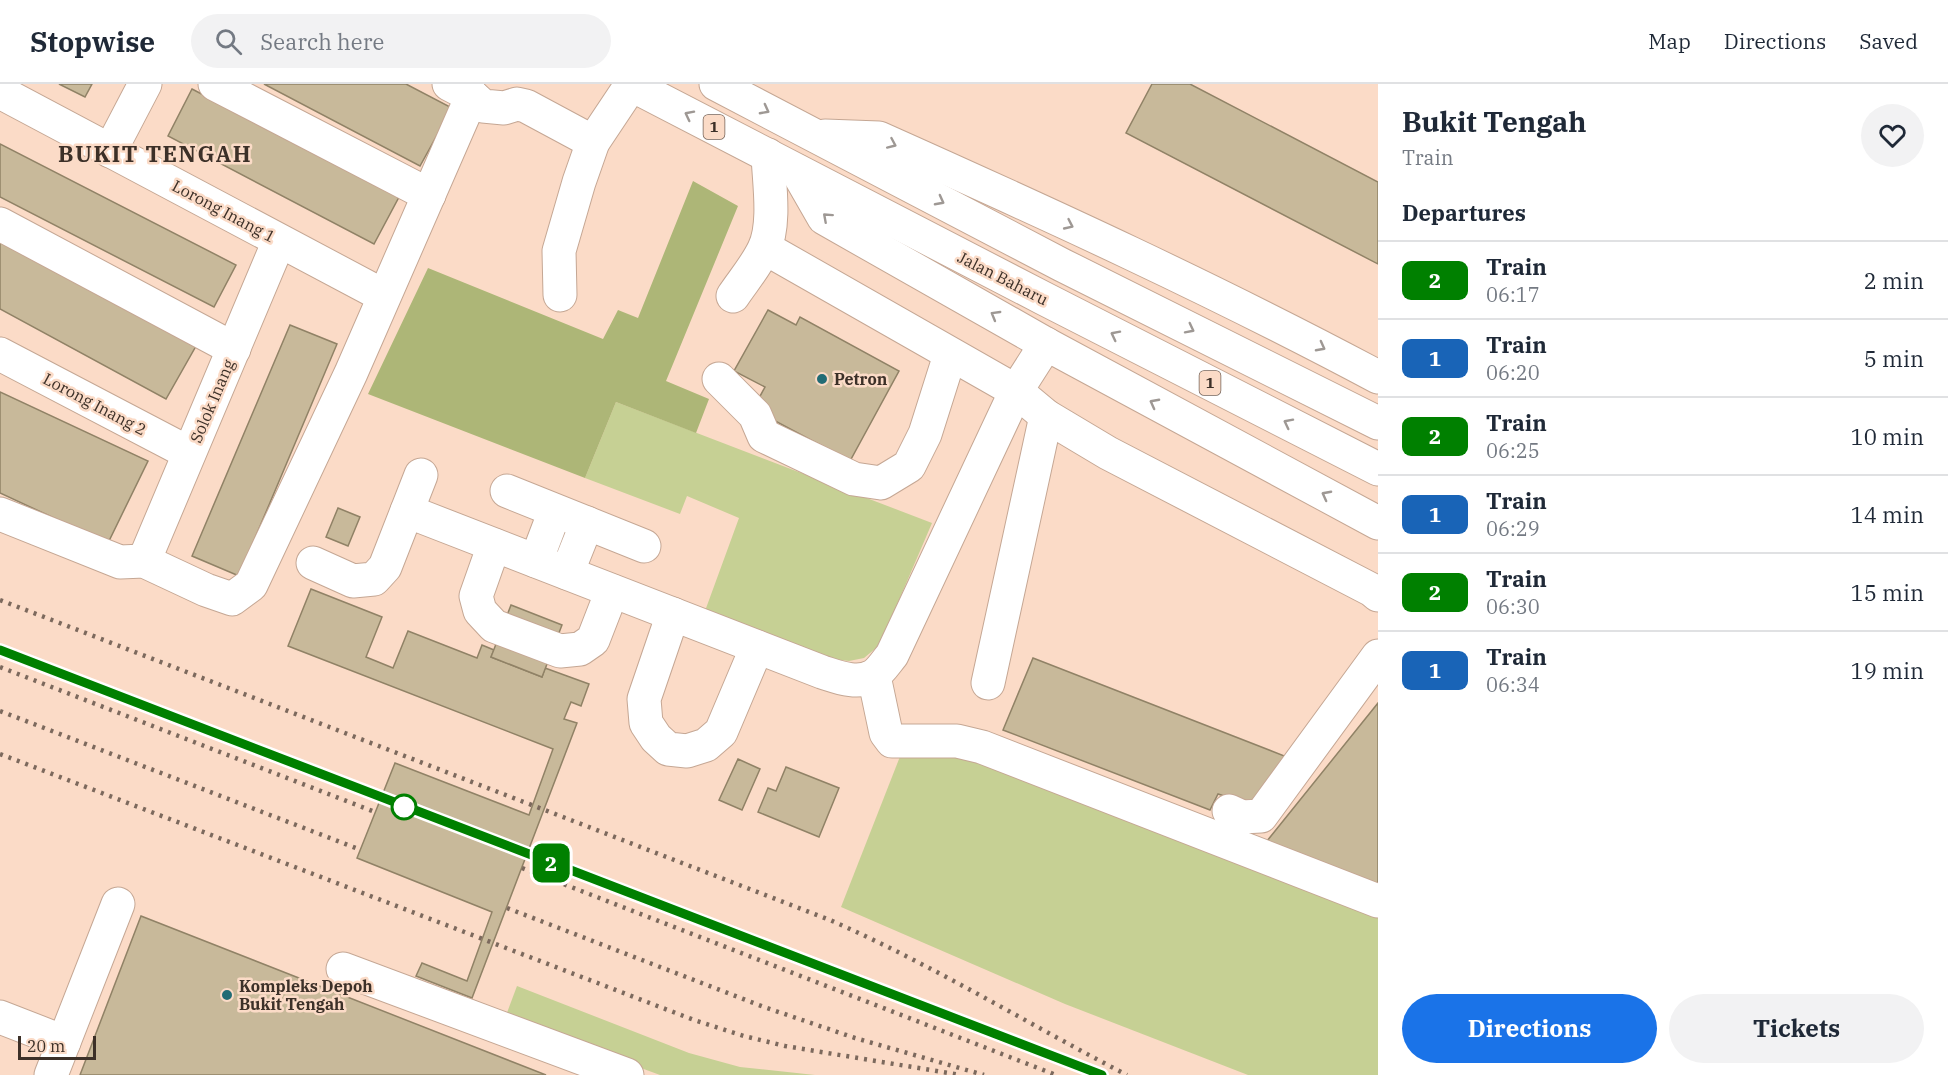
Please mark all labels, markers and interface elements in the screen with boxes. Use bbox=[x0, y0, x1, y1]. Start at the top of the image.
search box bbox=[191, 14, 611, 68]
text: Stopwise bbox=[30, 23, 155, 60]
icon: search bbox=[212, 25, 245, 58]
text: Search here bbox=[260, 27, 384, 56]
text: Map bbox=[1648, 27, 1691, 55]
text: Directions bbox=[1724, 27, 1826, 55]
text: Saved bbox=[1859, 27, 1918, 55]
one-way arrow bbox=[759, 102, 770, 114]
text: Bukit Tengah bbox=[1402, 103, 1587, 140]
button: heart bbox=[1861, 104, 1924, 167]
one-way arrow bbox=[685, 110, 696, 122]
road number: 1 bbox=[704, 115, 724, 139]
one-way arrow bbox=[886, 137, 897, 149]
district label: BUKIT TENGAH bbox=[58, 139, 252, 168]
text: Train bbox=[1402, 144, 1454, 171]
street label: Lorong Inang 1 bbox=[169, 175, 279, 247]
one-way arrow bbox=[934, 194, 945, 205]
text: Departures bbox=[1402, 198, 1526, 227]
one-way arrow bbox=[823, 213, 834, 224]
one-way arrow bbox=[1063, 218, 1074, 230]
street label: Jalan Baharu bbox=[954, 247, 1052, 309]
text: Train bbox=[1486, 252, 1547, 281]
text: 2 bbox=[1429, 266, 1441, 294]
text: 2 min bbox=[1864, 266, 1924, 295]
text: 06:17 bbox=[1486, 281, 1540, 308]
one-way arrow bbox=[991, 311, 1001, 322]
one-way arrow bbox=[1183, 321, 1194, 333]
one-way arrow bbox=[1110, 330, 1121, 342]
text: Train bbox=[1486, 330, 1547, 359]
one-way arrow bbox=[1315, 340, 1326, 351]
text: 1 bbox=[1429, 344, 1441, 372]
text: 5 min bbox=[1864, 344, 1924, 373]
street label: Solok Inang bbox=[185, 356, 239, 446]
text: 06:20 bbox=[1486, 359, 1540, 386]
street label: Lorong Inang 2 bbox=[40, 368, 150, 440]
place label: Petron bbox=[834, 369, 888, 389]
road number: 1 bbox=[1200, 371, 1220, 395]
marker: Petron bbox=[815, 372, 829, 386]
one-way arrow bbox=[1150, 399, 1161, 410]
text: Train bbox=[1486, 408, 1547, 437]
one-way arrow bbox=[1284, 419, 1295, 430]
text: 2 bbox=[1429, 422, 1441, 450]
text: 10 min bbox=[1851, 422, 1924, 451]
text: 06:25 bbox=[1486, 437, 1540, 464]
text: Train bbox=[1486, 486, 1547, 515]
one-way arrow bbox=[1322, 491, 1333, 502]
text: 1 bbox=[1429, 500, 1441, 528]
text: 14 min bbox=[1851, 500, 1924, 529]
text: 06:29 bbox=[1486, 515, 1540, 542]
text: Train bbox=[1486, 564, 1547, 593]
text: 2 bbox=[1429, 578, 1441, 606]
text: 15 min bbox=[1851, 578, 1924, 607]
text: 06:30 bbox=[1486, 593, 1540, 620]
text: Train bbox=[1486, 642, 1547, 671]
text: 1 bbox=[1429, 656, 1441, 684]
text: 19 min bbox=[1851, 656, 1924, 685]
text: 06:34 bbox=[1486, 671, 1540, 698]
unlabelled marker bbox=[391, 794, 417, 820]
line badge: 2 bbox=[532, 844, 570, 882]
text: 2 bbox=[545, 849, 557, 877]
place label: Kompleks Depoh Bukit Tengah bbox=[239, 976, 373, 1014]
marker: Kompleks Depoh Bukit Tengah bbox=[220, 988, 234, 1002]
button: Directions bbox=[1402, 994, 1657, 1063]
button: Tickets bbox=[1669, 994, 1924, 1063]
scale bar bbox=[18, 1033, 96, 1060]
text: 20 m bbox=[27, 1036, 65, 1056]

